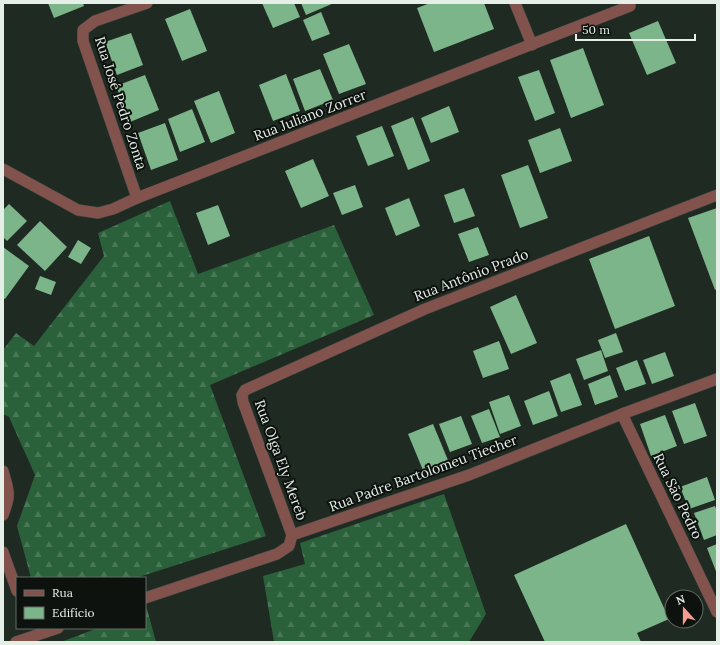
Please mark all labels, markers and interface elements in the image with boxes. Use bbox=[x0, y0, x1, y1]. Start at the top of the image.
scale bar bbox=[576, 16, 695, 42]
text: 50 m bbox=[582, 22, 610, 37]
street label: Rua José Pedro Zonta bbox=[91, 34, 151, 172]
street label: Rua Juliano Zorrer bbox=[251, 85, 369, 145]
street label: Rua Antônio Prado bbox=[411, 245, 531, 305]
street label: Rua Olga Ely Mereb bbox=[251, 397, 311, 523]
street label: Rua Padre Bartolomeu Tiecher bbox=[326, 431, 520, 515]
street label: Rua São Pedro bbox=[649, 450, 707, 542]
legend bbox=[16, 577, 146, 629]
text: Rua bbox=[52, 585, 73, 600]
north arrow bbox=[664, 589, 704, 629]
text: N bbox=[674, 591, 687, 608]
text: Edifício bbox=[52, 605, 95, 620]

